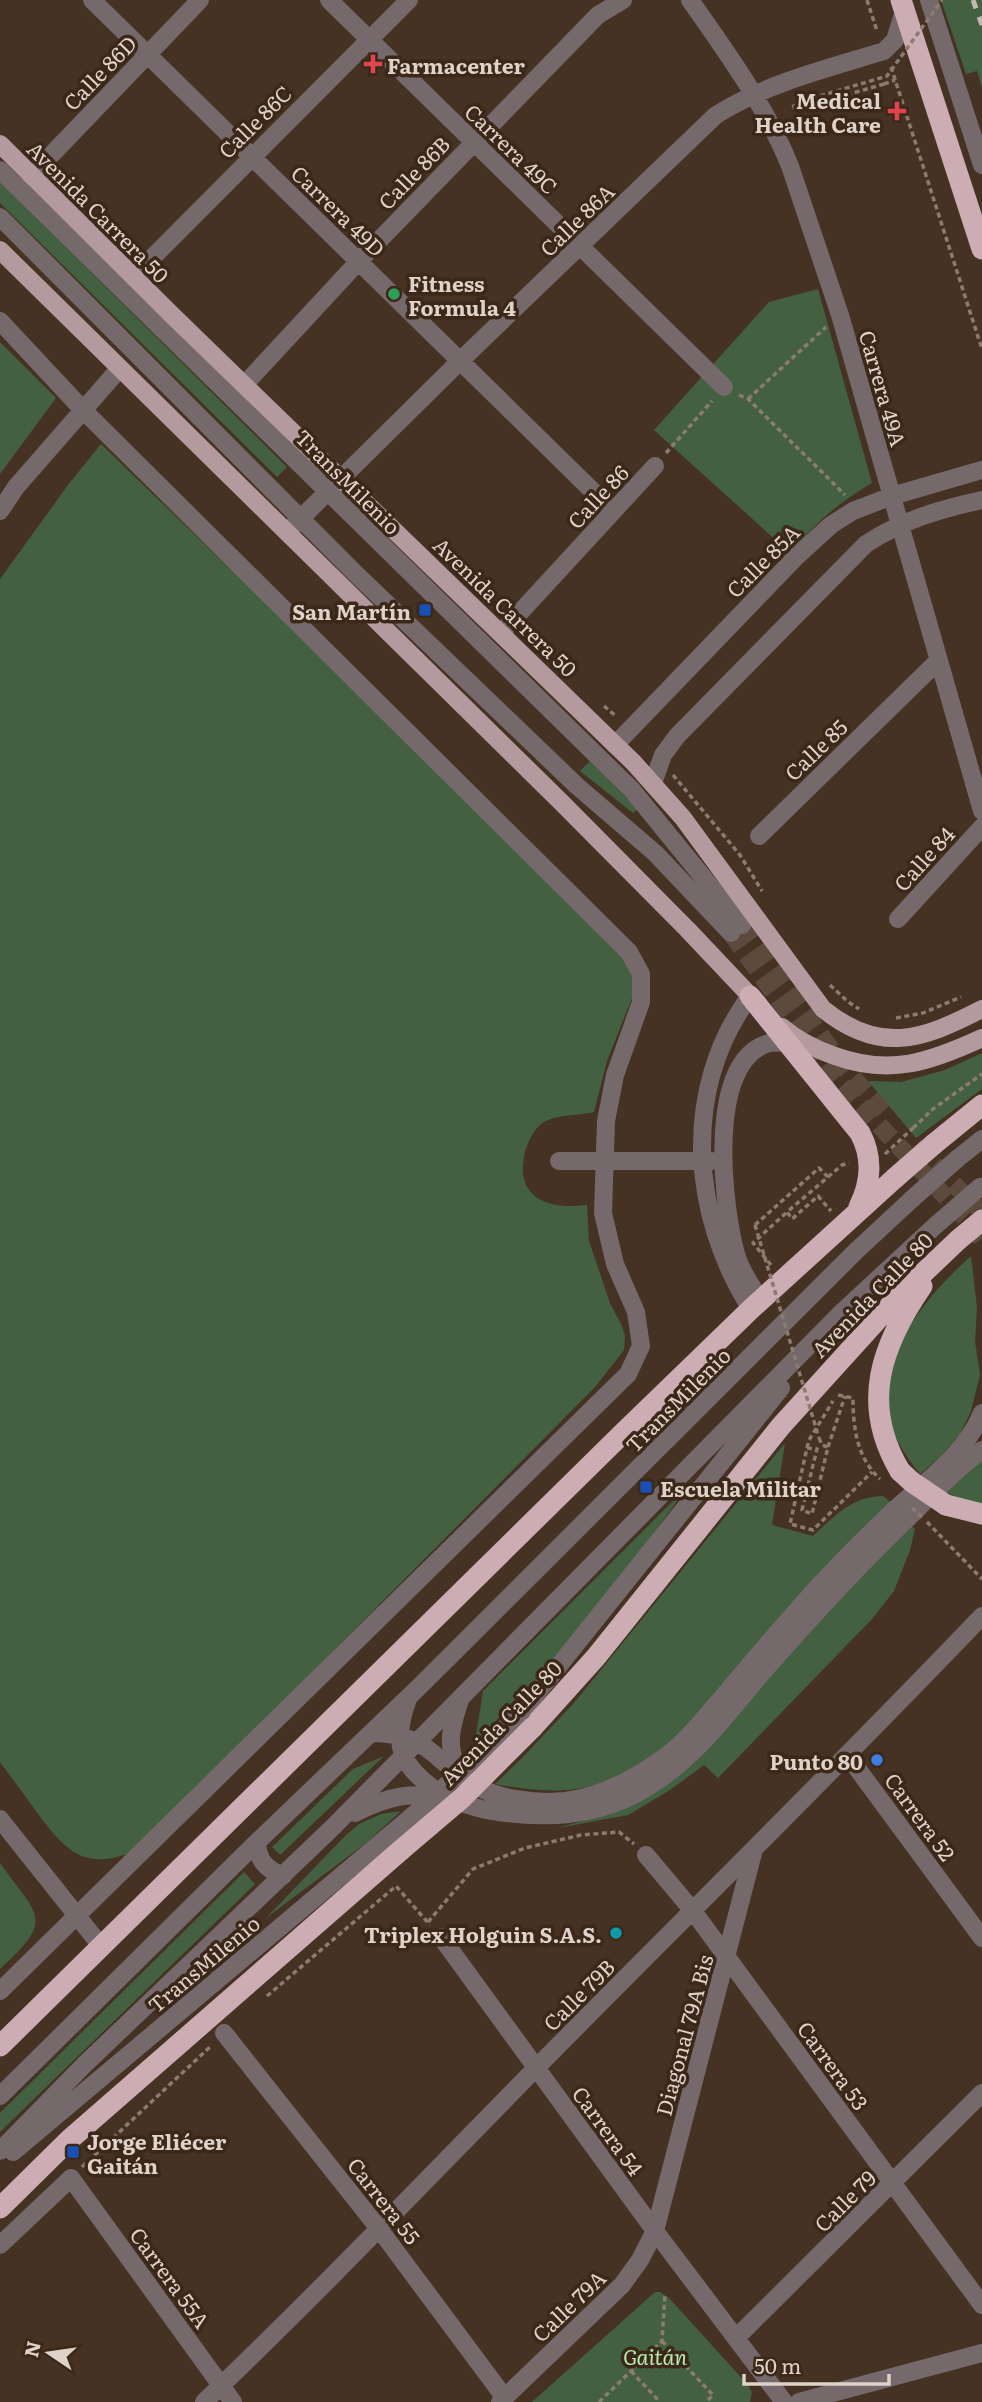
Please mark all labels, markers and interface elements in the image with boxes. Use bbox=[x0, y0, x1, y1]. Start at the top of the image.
street label: Calle 86D bbox=[55, 28, 143, 116]
place label: Farmacenter bbox=[387, 49, 526, 80]
marker: Farmacenter bbox=[365, 56, 381, 72]
street label: Calle 86C bbox=[210, 77, 298, 165]
place label: Medical Health Care bbox=[755, 84, 881, 139]
street label: Carrera 49C bbox=[459, 96, 565, 200]
marker: Medical Health Care bbox=[887, 101, 907, 121]
street label: Calle 86B bbox=[370, 128, 456, 216]
street label: Avenida Carrera 50 bbox=[21, 133, 177, 289]
street label: Carrera 49D bbox=[285, 157, 393, 263]
street label: Calle 86A bbox=[532, 175, 621, 262]
place label: Fitness Formula 4 bbox=[408, 267, 516, 322]
marker: Fitness Formula 4 bbox=[386, 286, 402, 302]
street label: Carrera 49A bbox=[853, 326, 916, 450]
street label: TransMilenio bbox=[289, 421, 409, 541]
street label: Calle 86 bbox=[559, 457, 635, 535]
street label: Calle 85A bbox=[718, 516, 806, 604]
street label: Avenida Carrera 50 bbox=[427, 529, 585, 683]
place label: San Martín bbox=[292, 595, 411, 626]
marker: San Martín bbox=[417, 602, 433, 618]
street label: Calle 85 bbox=[777, 711, 853, 787]
street label: Calle 84 bbox=[885, 818, 961, 897]
street label: Avenida Calle 80 bbox=[803, 1224, 939, 1364]
street label: TransMilenio bbox=[617, 1339, 737, 1459]
place label: Escuela Militar bbox=[660, 1472, 822, 1503]
marker: Escuela Militar bbox=[638, 1479, 654, 1495]
street label: Avenida Calle 80 bbox=[432, 1652, 568, 1792]
place label: Punto 80 bbox=[769, 1745, 863, 1776]
marker: Punto 80 bbox=[869, 1752, 885, 1768]
street label: Carrera 52 bbox=[878, 1765, 964, 1867]
street label: TransMilenio bbox=[140, 1907, 266, 2019]
place label: Triplex Holguin S.A.S. bbox=[364, 1918, 602, 1949]
marker: Triplex Holguin S.A.S. bbox=[608, 1925, 624, 1941]
street label: Calle 79B bbox=[535, 1951, 621, 2037]
street label: Diagonal 79A Bis bbox=[647, 1951, 719, 2119]
street label: Carrera 53 bbox=[791, 2014, 877, 2116]
street label: Carrera 54 bbox=[566, 2079, 652, 2181]
place label: Jorge Eliécer Gaitán bbox=[87, 2125, 227, 2180]
marker: Jorge Eliécer Gaitán bbox=[65, 2144, 81, 2160]
street label: Carrera 55 bbox=[341, 2150, 429, 2250]
street label: Calle 79 bbox=[806, 2162, 882, 2238]
street label: Carrera 55A bbox=[124, 2220, 219, 2334]
street label: Calle 79A bbox=[524, 2262, 612, 2348]
north arrow bbox=[14, 2318, 84, 2388]
text: N bbox=[16, 2338, 47, 2360]
park label: Gaitán bbox=[623, 2340, 687, 2371]
scale bar bbox=[744, 2342, 889, 2386]
text: 50 m bbox=[754, 2349, 801, 2380]

